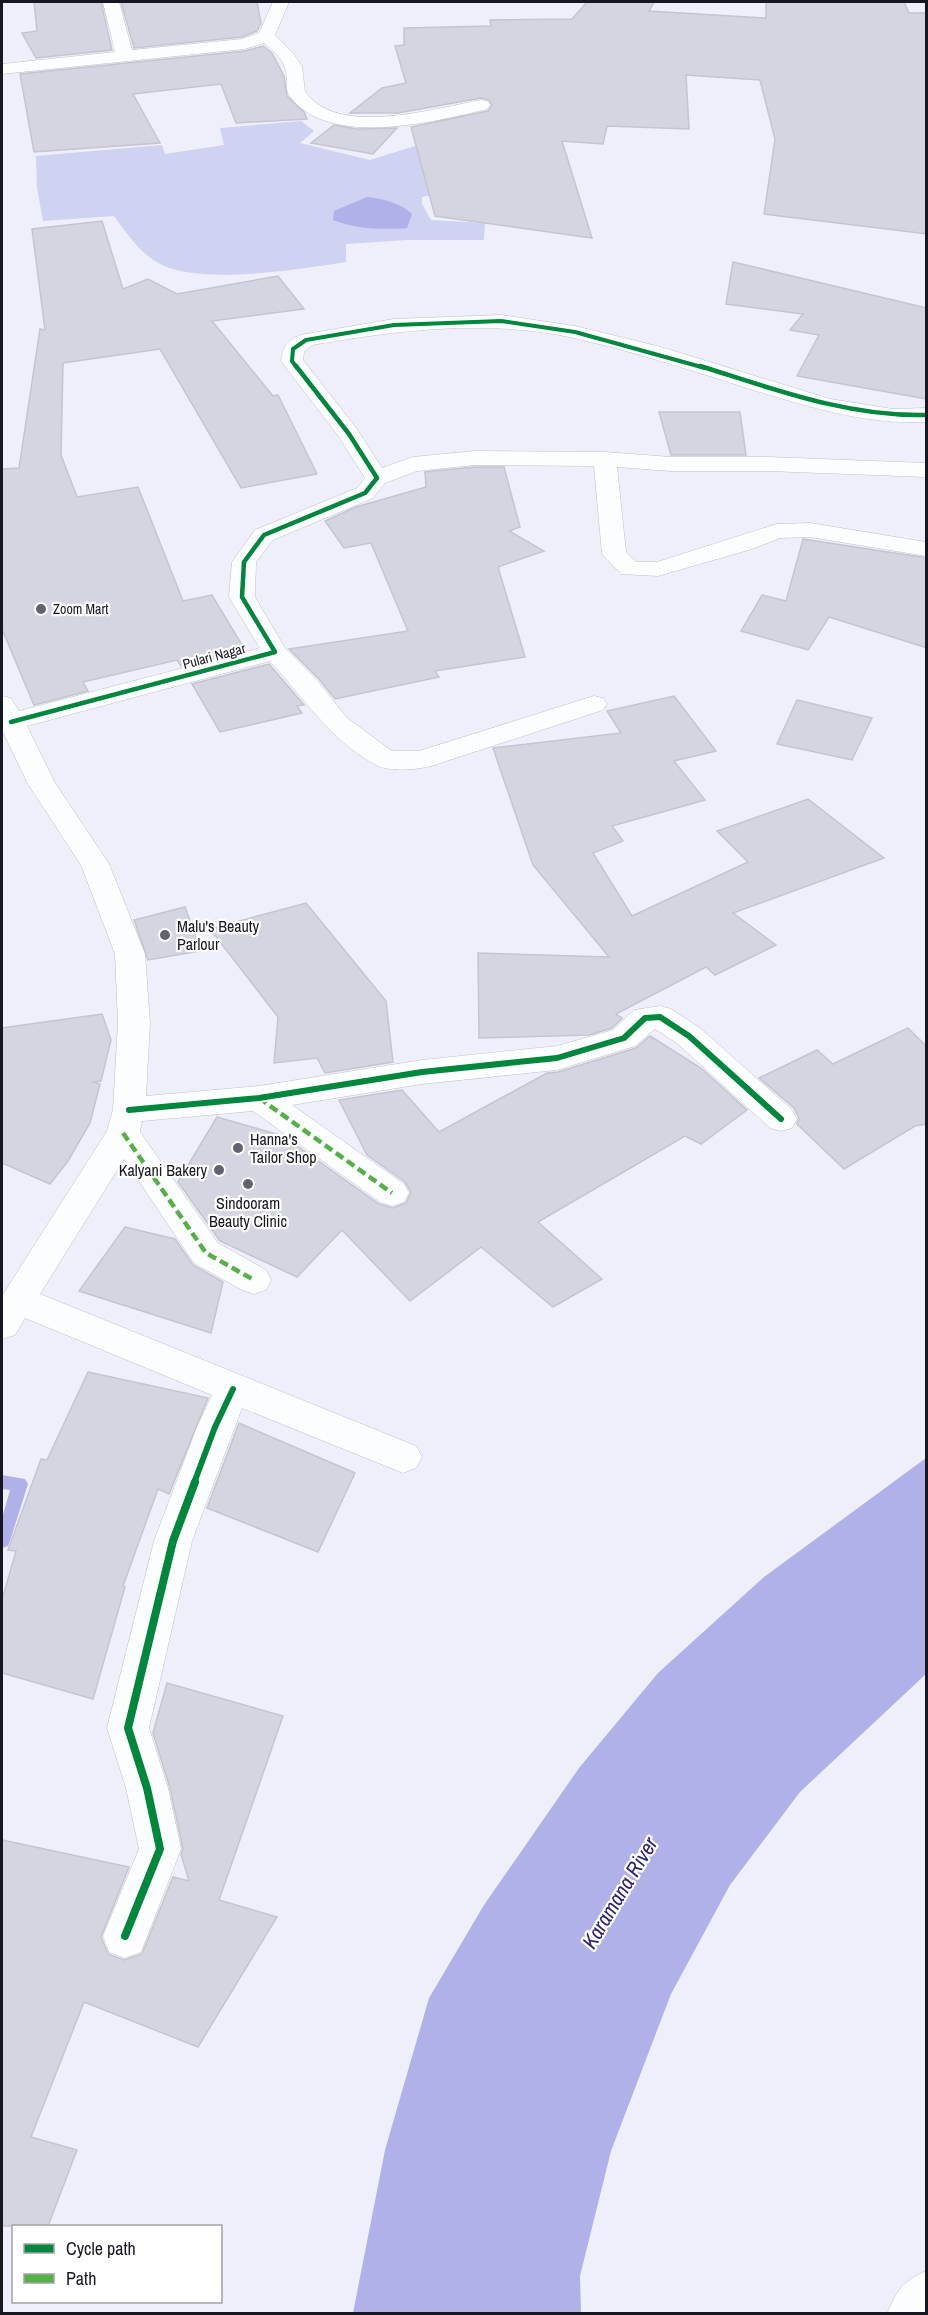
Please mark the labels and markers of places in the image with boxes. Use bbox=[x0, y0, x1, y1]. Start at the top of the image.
place label: Zoom Mart bbox=[53, 600, 109, 618]
marker: Zoom Mart bbox=[34, 602, 48, 616]
place label: Malu's Beauty Parlour bbox=[177, 915, 259, 955]
marker: Malu's Beauty Parlour bbox=[158, 928, 172, 942]
place label: Hanna's Tailor Shop bbox=[250, 1128, 317, 1168]
marker: Hanna's Tailor Shop bbox=[231, 1141, 245, 1155]
place label: Kalyani Bakery bbox=[119, 1159, 207, 1181]
marker: Kalyani Bakery bbox=[212, 1163, 226, 1177]
marker: Sindooram Beauty Clinic bbox=[241, 1177, 255, 1191]
place label: Sindooram Beauty Clinic bbox=[209, 1192, 287, 1232]

